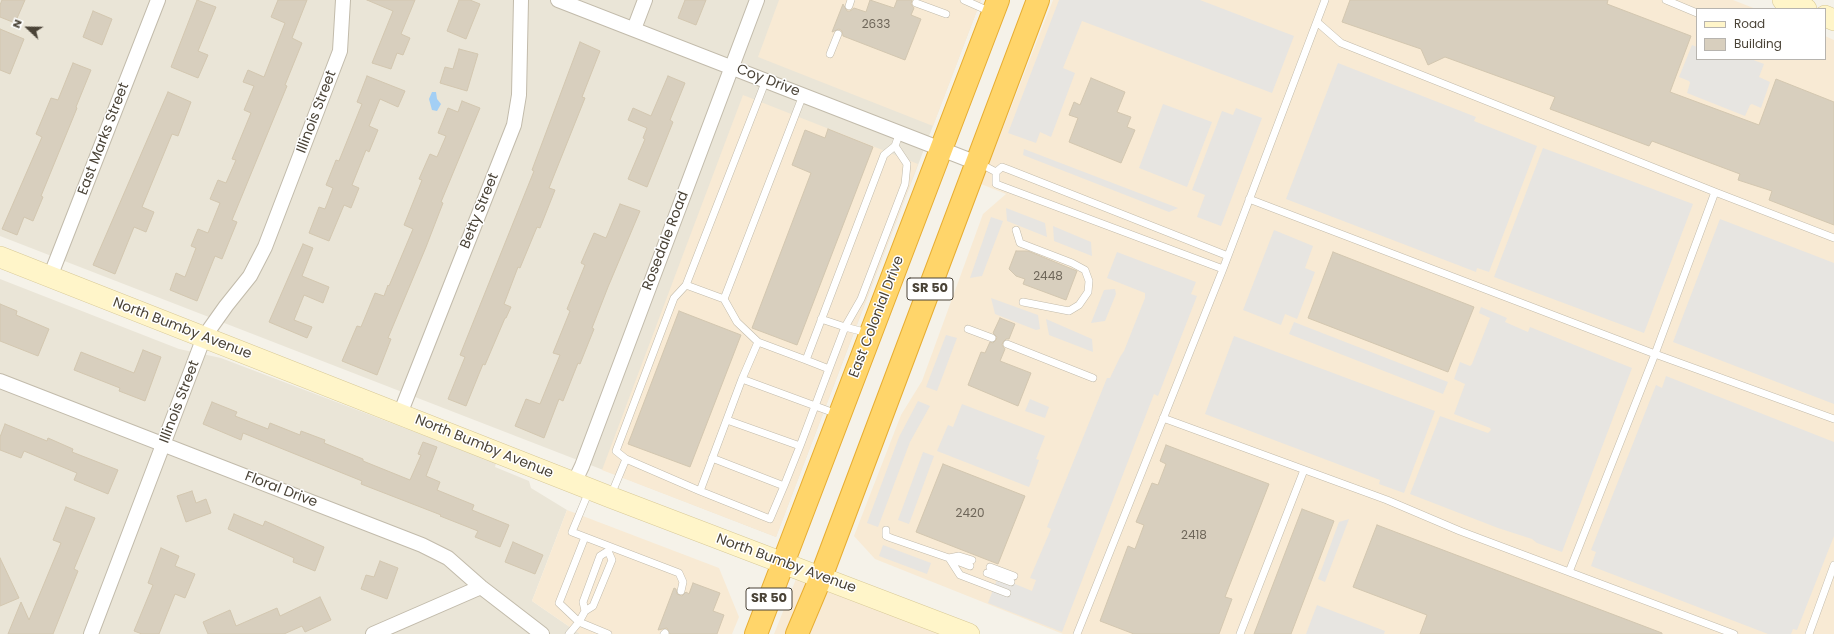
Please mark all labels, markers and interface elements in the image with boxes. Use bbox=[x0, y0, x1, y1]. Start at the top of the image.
north arrow bbox=[8, 8, 48, 48]
legend bbox=[1696, 8, 1826, 60]
text: Road bbox=[1734, 15, 1765, 32]
text: N bbox=[8, 17, 26, 30]
house number: 2633 bbox=[862, 18, 890, 32]
text: Building bbox=[1734, 35, 1782, 52]
street label: Coy Drive bbox=[734, 61, 802, 101]
street label: Illinois Street bbox=[294, 68, 340, 156]
street label: East Marks Street bbox=[75, 81, 133, 197]
street label: Betty Street bbox=[457, 171, 503, 251]
street label: Rosedale Road bbox=[639, 189, 693, 293]
street label: East Colonial Drive bbox=[846, 254, 908, 380]
house number: 2448 bbox=[1033, 270, 1063, 284]
road number: SR 50 bbox=[907, 278, 953, 300]
street label: North Bumby Avenue bbox=[110, 295, 254, 363]
street label: Illinois Street bbox=[157, 358, 203, 446]
street label: North Bumby Avenue bbox=[413, 412, 555, 482]
street label: Floral Drive bbox=[242, 468, 320, 512]
house number: 2420 bbox=[956, 507, 984, 521]
house number: 2418 bbox=[1181, 529, 1207, 543]
street label: North Bumby Avenue bbox=[714, 531, 858, 597]
road number: SR 50 bbox=[746, 588, 792, 610]

